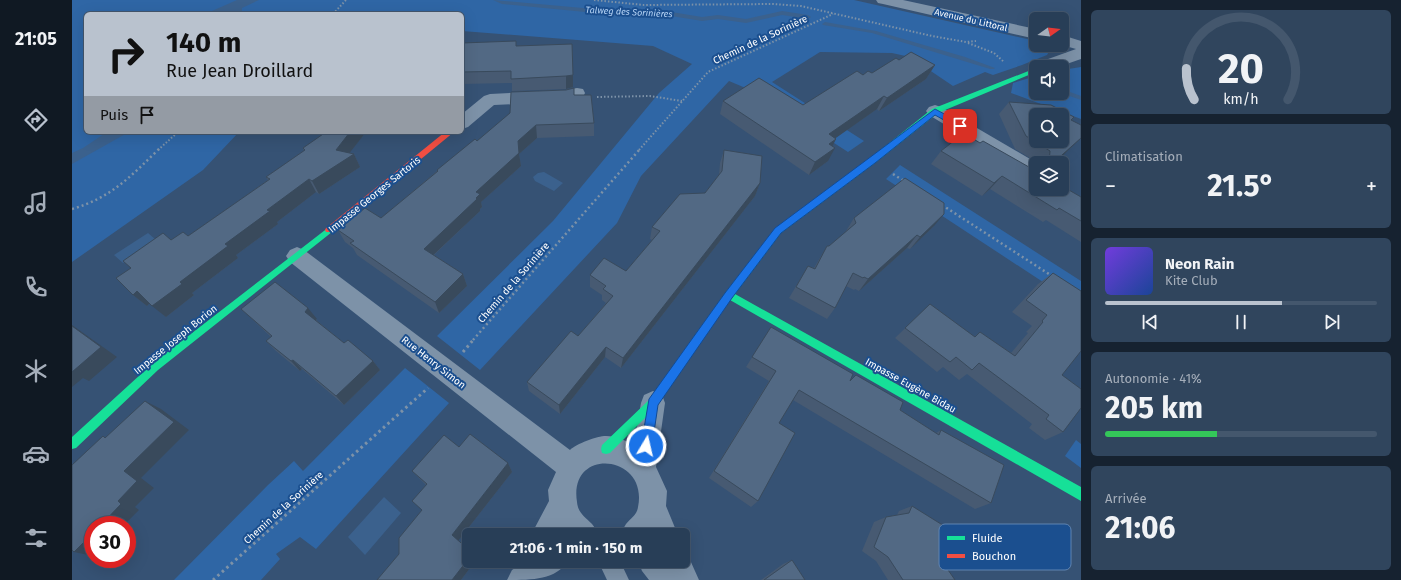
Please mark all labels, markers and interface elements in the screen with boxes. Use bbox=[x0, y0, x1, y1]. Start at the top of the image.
water label: Talweg des Sorinières bbox=[585, 5, 673, 19]
street label: Avenue du Littoral bbox=[934, 7, 1009, 33]
north arrow bbox=[1029, 12, 1069, 52]
map controls bbox=[1029, 12, 1069, 196]
street label: Chemin de la Sorinière bbox=[711, 13, 810, 67]
text: 140 m bbox=[166, 26, 242, 59]
text: 21:05 bbox=[15, 28, 57, 50]
icon: right bbox=[100, 28, 152, 80]
text: 20 bbox=[1218, 44, 1264, 94]
text: Rue Jean Droillard bbox=[166, 60, 313, 82]
button: sound bbox=[1029, 60, 1069, 100]
text: km/h bbox=[1223, 91, 1259, 108]
icon: arrive bbox=[136, 104, 158, 126]
icon: directions bbox=[22, 106, 50, 134]
text: Puis bbox=[100, 106, 128, 124]
button: search bbox=[1029, 108, 1069, 148]
pin bbox=[943, 109, 977, 143]
icon: arrive bbox=[949, 115, 971, 137]
text: Climatisation bbox=[1105, 149, 1183, 164]
street label: Impasse Georges Sartoris bbox=[326, 154, 423, 235]
button: layers bbox=[1029, 156, 1069, 196]
text: 21.5° bbox=[1207, 168, 1275, 204]
text: − bbox=[1105, 173, 1116, 200]
text: + bbox=[1366, 173, 1377, 200]
icon: music bbox=[22, 189, 50, 217]
street label: Chemin de la Sorinière bbox=[475, 240, 552, 325]
text: Neon Rain bbox=[1165, 255, 1234, 273]
icon: phone bbox=[22, 273, 50, 301]
text: Kite Club bbox=[1165, 273, 1218, 288]
street label: Impasse Joseph Borion bbox=[132, 302, 220, 377]
icon: previous bbox=[1139, 311, 1161, 333]
icon: pause bbox=[1230, 311, 1252, 333]
icon: next bbox=[1321, 311, 1343, 333]
street label: Rue Henry Simon bbox=[399, 334, 468, 392]
street label: Impasse Eugène Bidau bbox=[863, 356, 958, 416]
icon: climate bbox=[22, 357, 50, 385]
text: Autonomie · 41% bbox=[1105, 371, 1202, 386]
text: 205 km bbox=[1105, 390, 1203, 426]
position arrow bbox=[625, 425, 667, 467]
icon: car bbox=[22, 440, 50, 468]
street label: Chemin de la Sorinière bbox=[241, 469, 326, 547]
text: Arrivée bbox=[1105, 491, 1147, 506]
text: 21:06 bbox=[1105, 510, 1175, 546]
speed limit sign: 30 bbox=[84, 516, 136, 568]
icon: filters bbox=[22, 524, 50, 552]
legend bbox=[939, 524, 1071, 570]
text: Fluide bbox=[972, 532, 1003, 545]
text: 21:06 · 1 min · 150 m bbox=[510, 539, 642, 557]
text: Bouchon bbox=[972, 550, 1016, 563]

